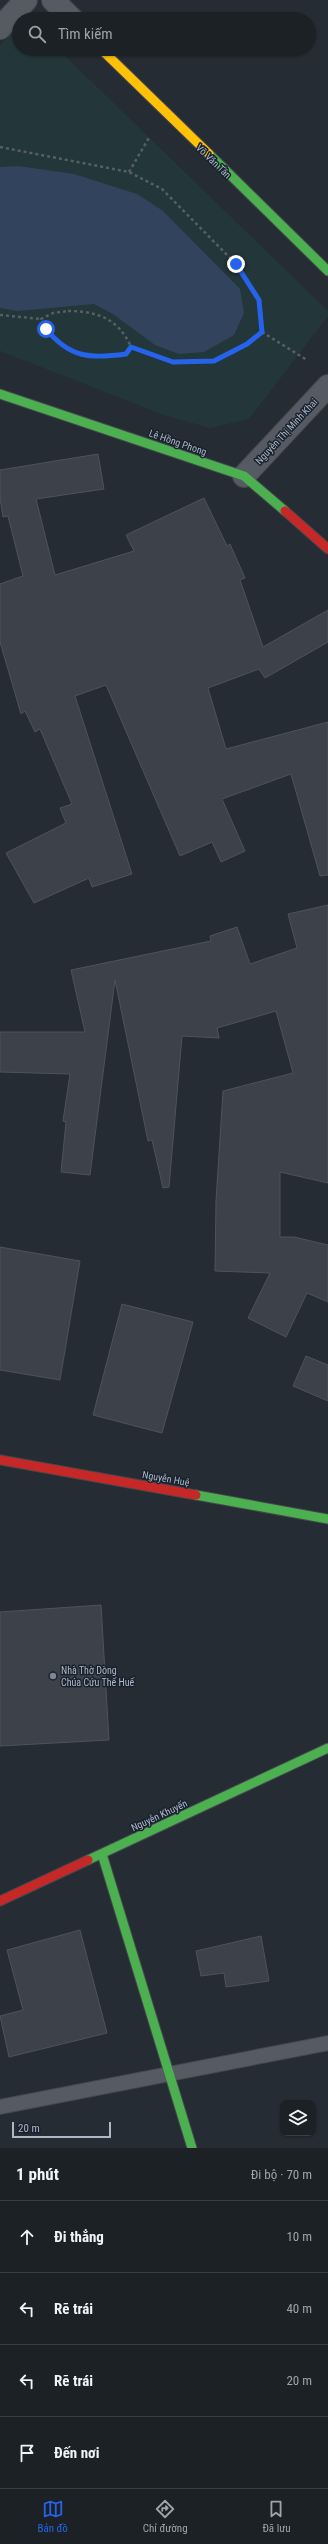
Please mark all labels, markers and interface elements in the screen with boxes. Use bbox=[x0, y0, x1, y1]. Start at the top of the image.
search box bbox=[12, 12, 316, 56]
icon: search bbox=[26, 23, 48, 45]
text: Tìm kiếm bbox=[58, 25, 113, 43]
street label: Võ Văn Tần bbox=[194, 141, 234, 181]
route end bbox=[227, 255, 245, 273]
route start bbox=[37, 320, 55, 338]
street label: Nguyễn Thị Minh Khai bbox=[252, 396, 320, 467]
street label: Lê Hồng Phong bbox=[148, 427, 208, 457]
street label: Nguyễn Huệ bbox=[141, 1468, 191, 1489]
place label: Nhà Thờ Dòng Chúa Cứu Thế Huế bbox=[61, 1665, 136, 1688]
marker: Nhà Thờ Dòng Chúa Cứu Thế Huế bbox=[48, 1671, 58, 1681]
street label: Nguyễn Khuyến bbox=[129, 1797, 189, 1833]
map controls bbox=[280, 2100, 316, 2136]
button: layers bbox=[280, 2100, 316, 2136]
scale bar bbox=[12, 2120, 111, 2139]
text: 20 m bbox=[18, 2122, 40, 2135]
text: 1 phút bbox=[16, 2164, 59, 2184]
text: Đi bộ · 70 m bbox=[251, 2167, 312, 2182]
icon: ahead bbox=[16, 2226, 38, 2248]
text: Đi thẳng bbox=[54, 2228, 104, 2246]
text: 10 m bbox=[286, 2229, 312, 2244]
icon: left bbox=[16, 2298, 38, 2320]
text: Rẽ trái bbox=[54, 2300, 93, 2318]
text: 40 m bbox=[286, 2301, 312, 2316]
icon: left bbox=[16, 2370, 38, 2392]
text: Rẽ trái bbox=[54, 2372, 93, 2390]
text: 20 m bbox=[286, 2373, 312, 2388]
icon: arrive bbox=[16, 2442, 38, 2464]
text: Đến nơi bbox=[54, 2444, 100, 2462]
tab: Bản đồ bbox=[37, 2498, 68, 2535]
tab: Chỉ đường bbox=[143, 2498, 188, 2535]
tab: Đã lưu bbox=[262, 2498, 291, 2535]

